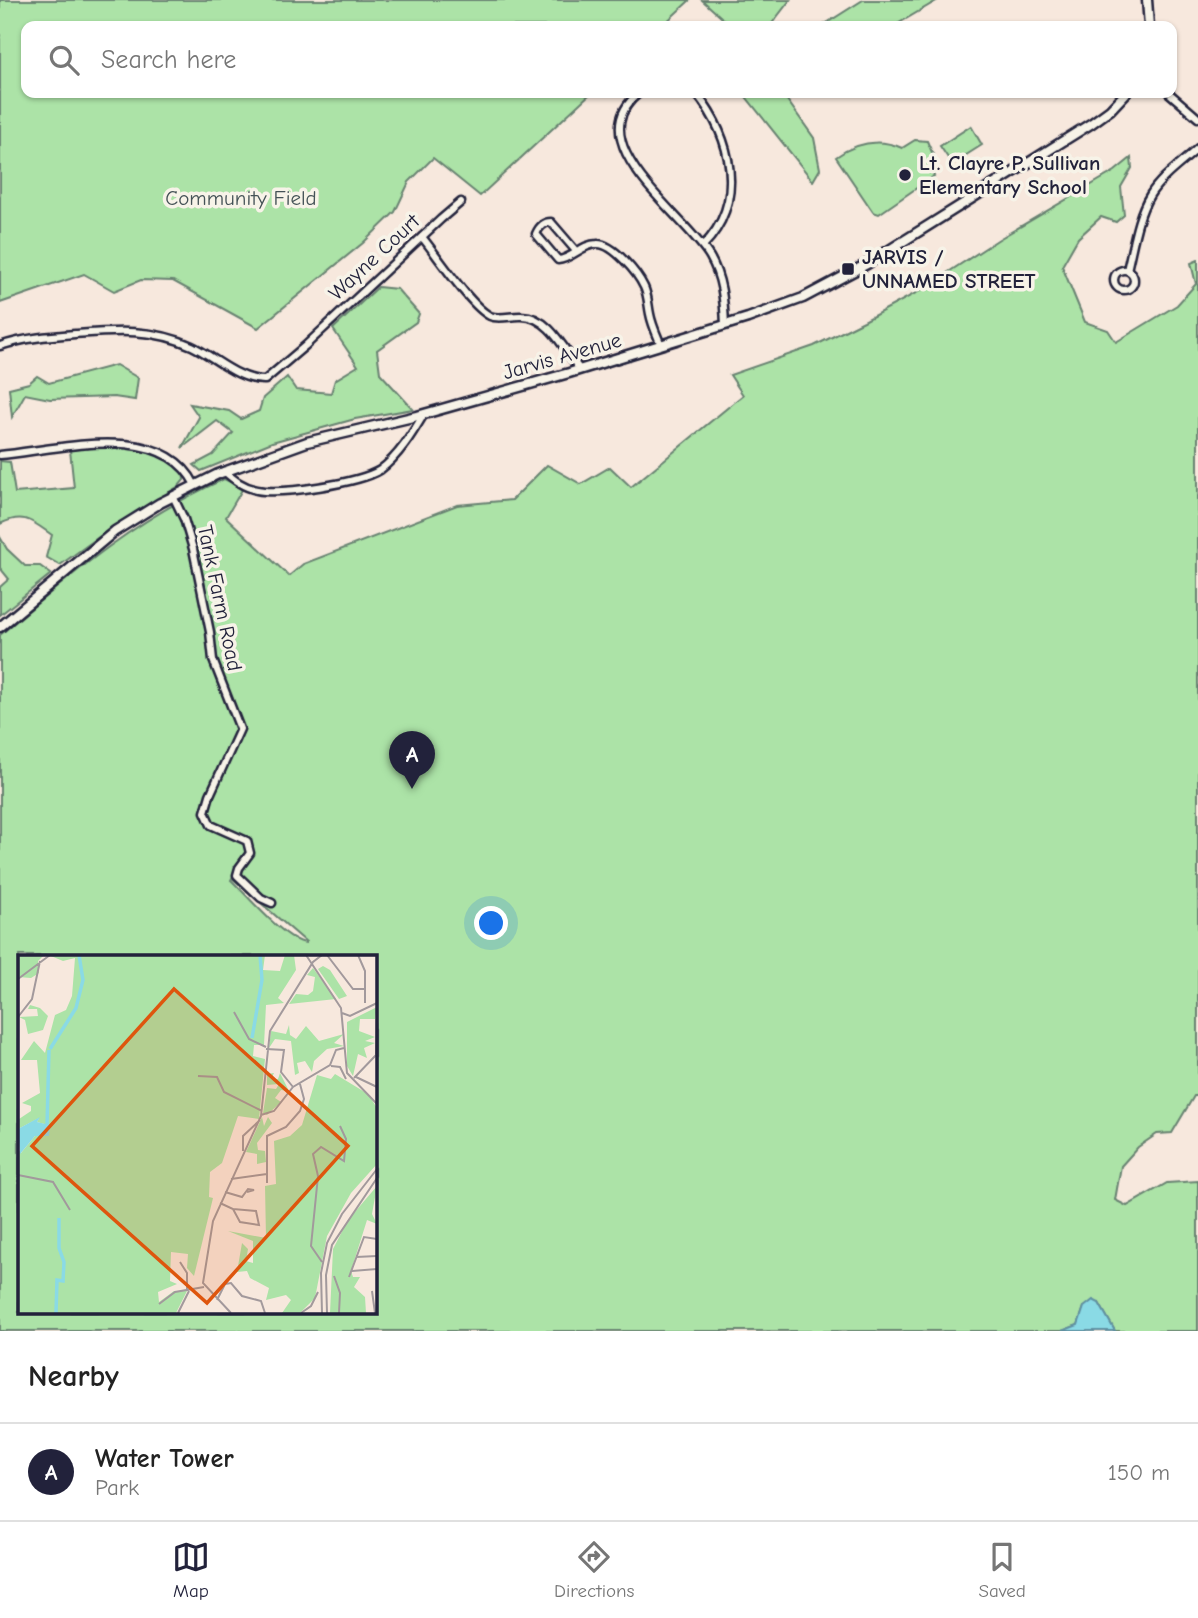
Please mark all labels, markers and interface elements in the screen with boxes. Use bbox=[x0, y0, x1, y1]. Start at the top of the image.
search box bbox=[21, 21, 1177, 98]
icon: search bbox=[45, 41, 83, 79]
text: Search here bbox=[101, 45, 236, 75]
place label: Lt. Clayre P. Sullivan Elementary School bbox=[919, 151, 1100, 199]
marker: Lt. Clayre P. Sullivan Elementary School bbox=[897, 167, 913, 183]
park label: Community Field bbox=[165, 186, 317, 210]
street label: Wayne Court bbox=[324, 208, 425, 305]
place label: JARVIS / UNNAMED STREET bbox=[862, 245, 1036, 293]
marker: JARVIS / UNNAMED STREET bbox=[840, 261, 856, 277]
street label: Jarvis Avenue bbox=[500, 328, 624, 384]
street label: Tank Farm Road bbox=[193, 523, 247, 673]
pin: A bbox=[389, 731, 435, 789]
your location bbox=[474, 906, 508, 940]
inset map bbox=[18, 955, 376, 1314]
text: Nearby bbox=[28, 1359, 119, 1394]
text: Water Tower bbox=[95, 1444, 234, 1474]
text: A bbox=[45, 1459, 57, 1486]
text: 150 m bbox=[1108, 1459, 1170, 1486]
text: Park bbox=[95, 1474, 139, 1501]
tab: Map bbox=[172, 1538, 210, 1602]
tab: Directions bbox=[554, 1538, 634, 1602]
tab: Saved bbox=[979, 1538, 1026, 1602]

